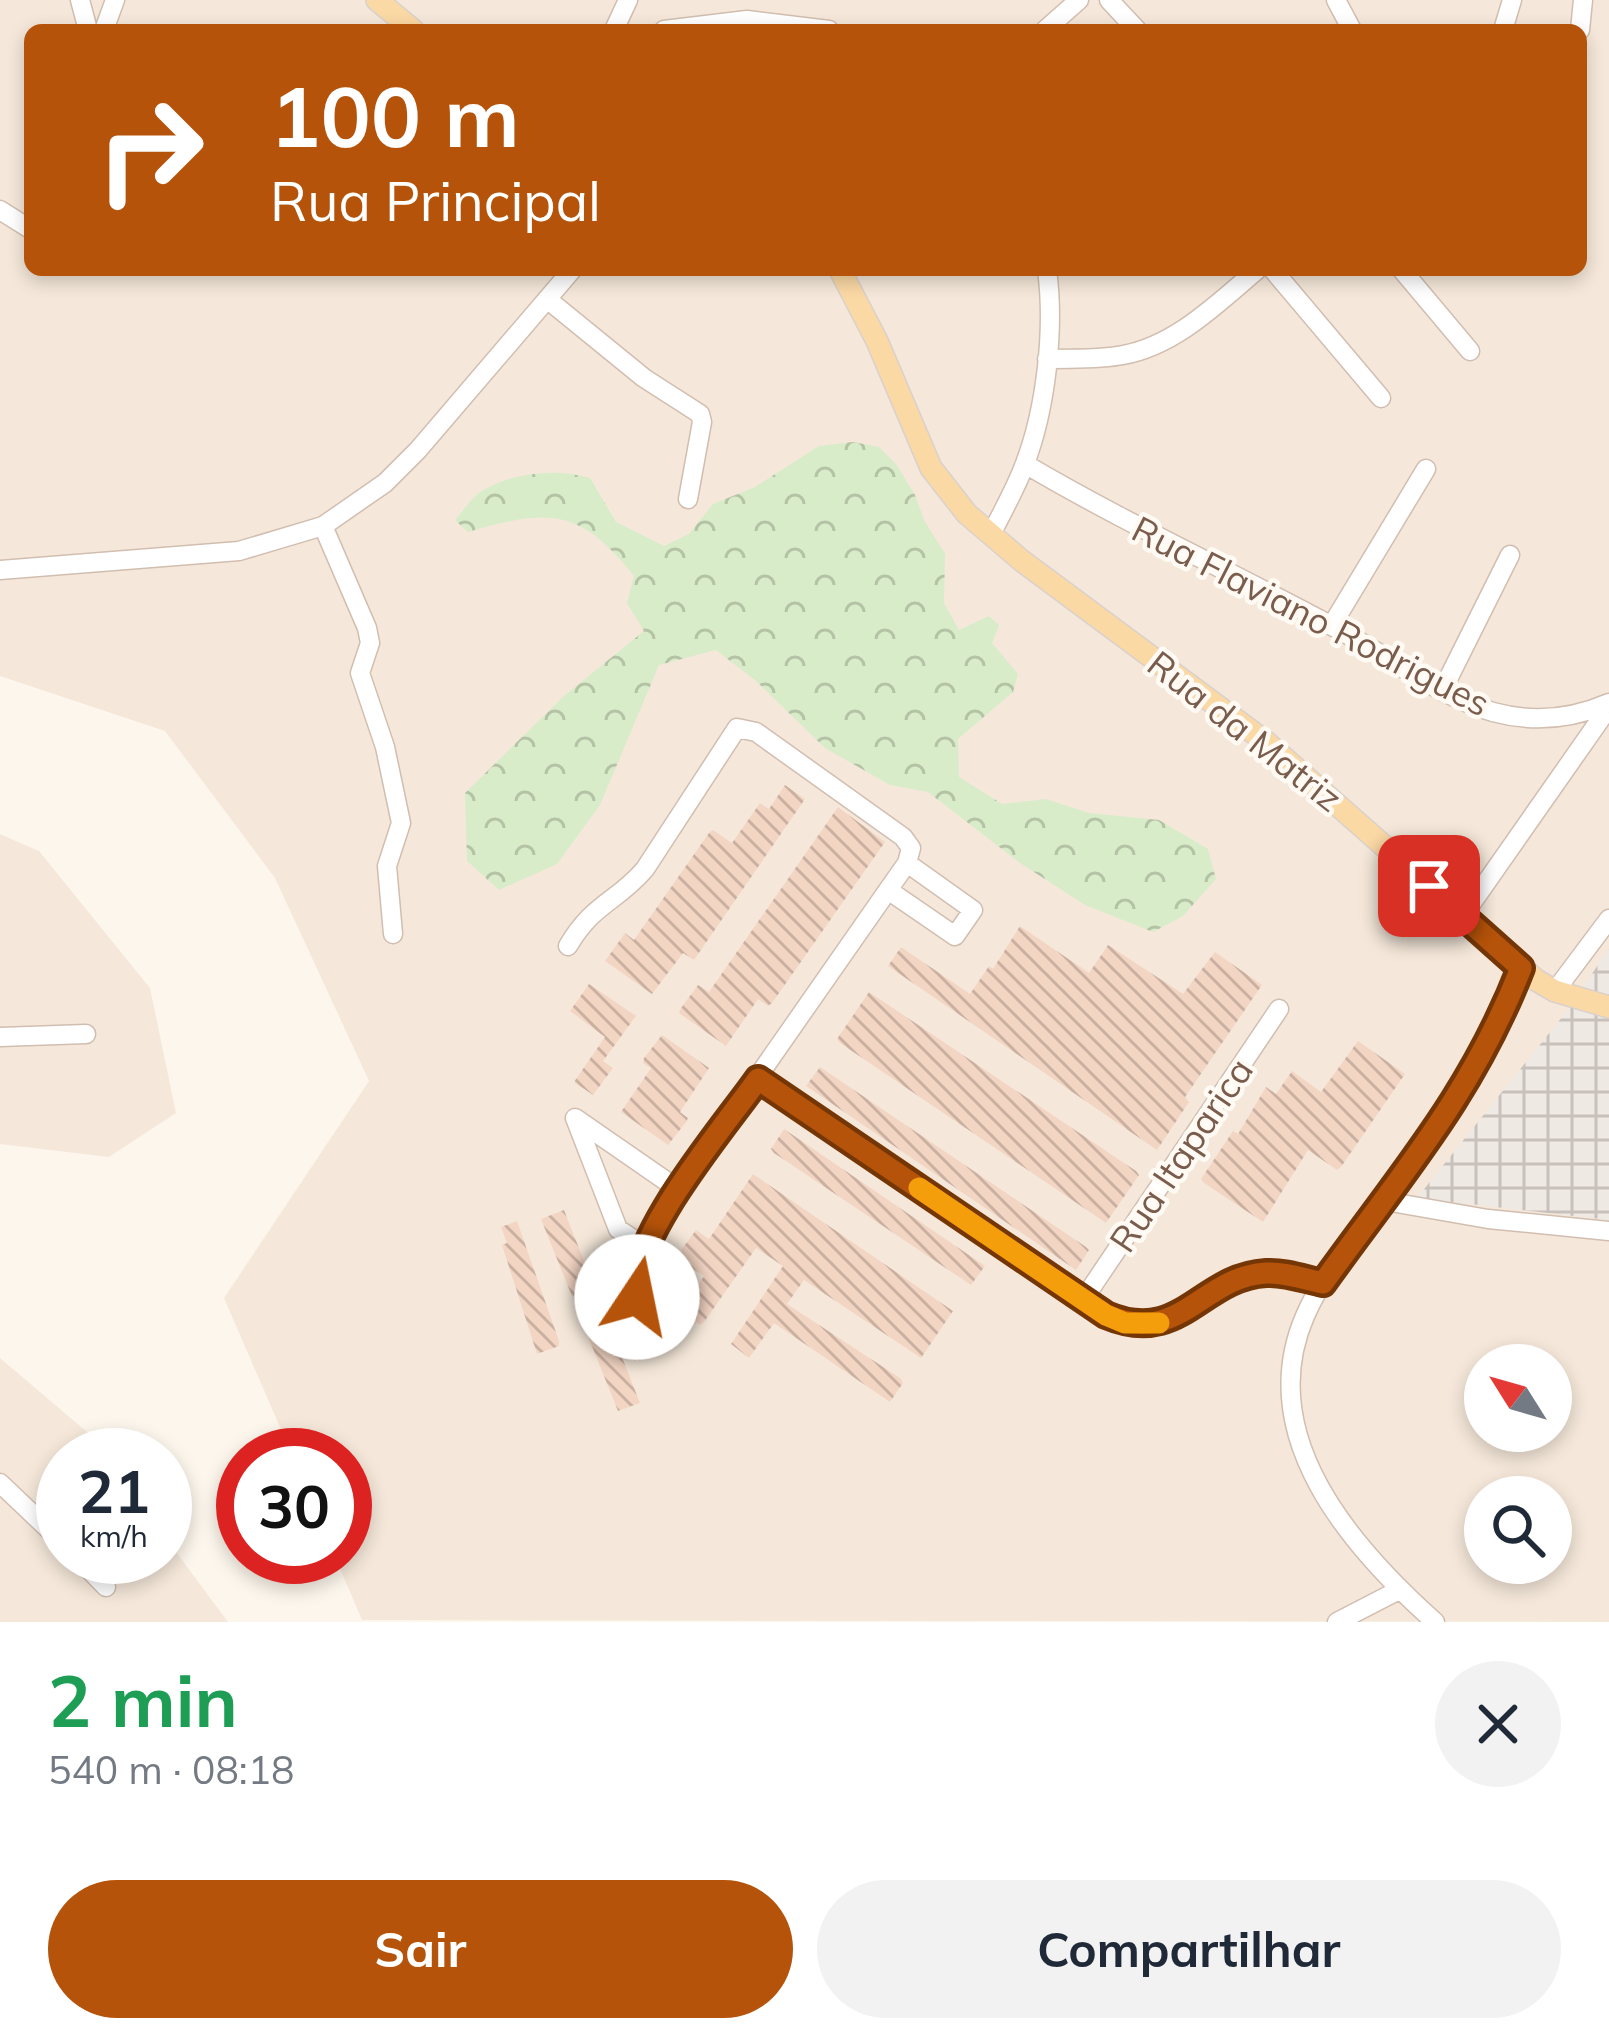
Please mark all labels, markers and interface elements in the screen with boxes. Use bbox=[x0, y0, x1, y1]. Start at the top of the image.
text: 100 m bbox=[270, 63, 520, 168]
icon: right bbox=[72, 72, 228, 228]
text: Rua Principal bbox=[270, 167, 601, 235]
street label: Rua Flaviano Rodrigues bbox=[1125, 506, 1498, 725]
street label: Rua da Matriz bbox=[1139, 641, 1352, 821]
pin bbox=[1378, 835, 1480, 937]
icon: arrive bbox=[1396, 853, 1462, 919]
street label: Rua Itaparica bbox=[1099, 1049, 1262, 1260]
position arrow bbox=[574, 1234, 700, 1360]
north arrow bbox=[1464, 1344, 1572, 1452]
map controls bbox=[1464, 1344, 1572, 1584]
speed limit sign: 30 bbox=[216, 1428, 372, 1584]
text: 21 bbox=[78, 1453, 150, 1528]
button: search bbox=[1464, 1476, 1572, 1584]
text: km/h bbox=[80, 1517, 148, 1555]
text: 2 min bbox=[48, 1655, 238, 1745]
button: close bbox=[1435, 1661, 1561, 1787]
text: 540 m · 08:18 bbox=[48, 1745, 294, 1794]
button: Sair bbox=[48, 1880, 793, 2018]
button: Compartilhar bbox=[817, 1880, 1561, 2018]

